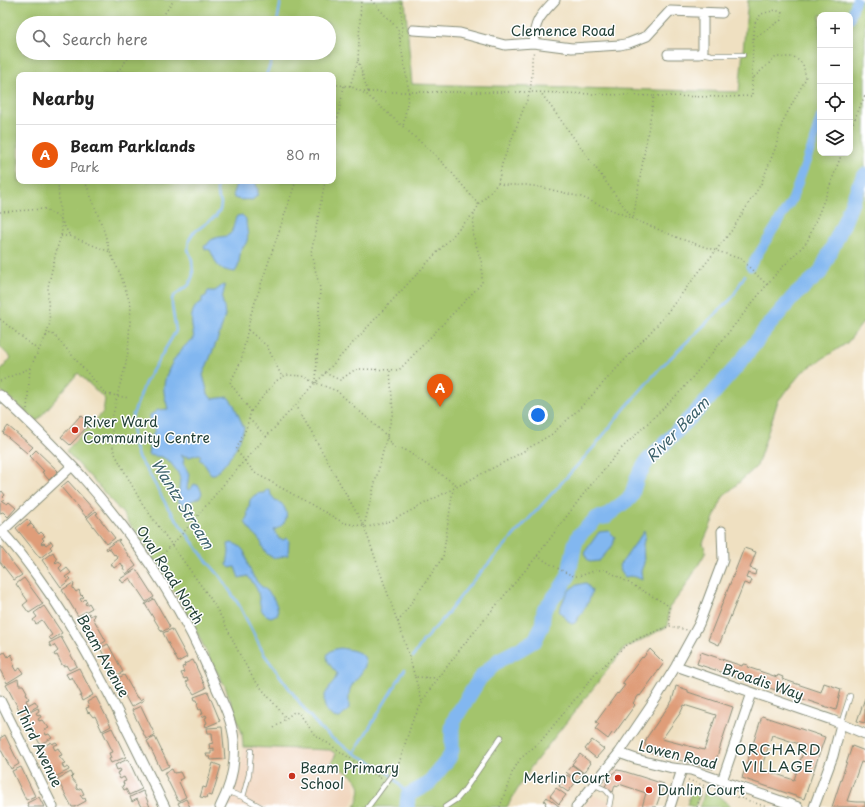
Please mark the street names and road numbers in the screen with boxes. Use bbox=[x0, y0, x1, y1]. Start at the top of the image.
street label: Clemence Road bbox=[511, 20, 615, 41]
street label: Oval Road North bbox=[132, 521, 209, 628]
street label: Beam Avenue bbox=[72, 611, 135, 701]
street label: Broadis Way bbox=[720, 658, 807, 705]
street label: Third Avenue bbox=[11, 703, 68, 791]
street label: Lowen Road bbox=[637, 735, 720, 774]

